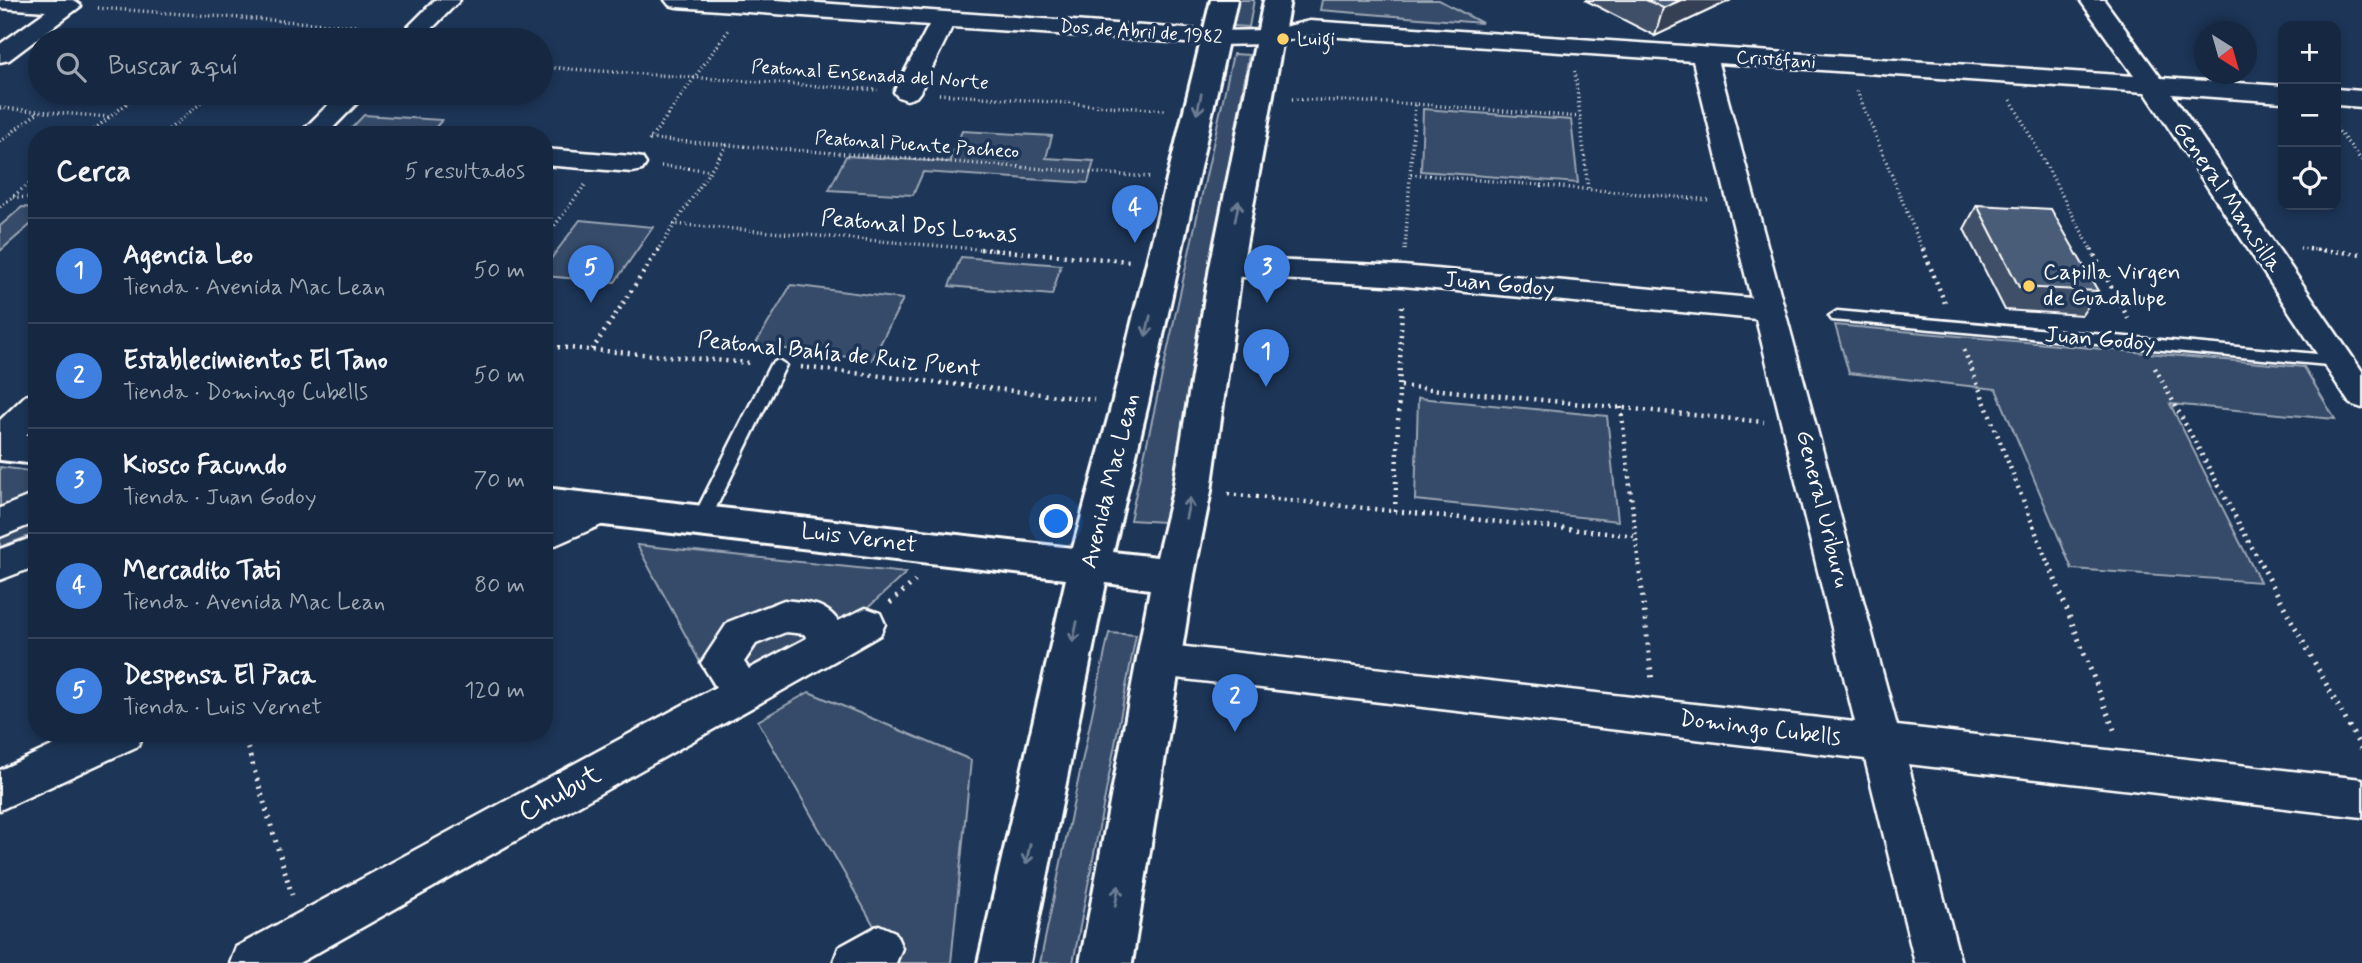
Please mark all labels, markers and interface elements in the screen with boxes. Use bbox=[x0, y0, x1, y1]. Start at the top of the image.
street label: Dos de Abril de 1982 bbox=[1059, 14, 1223, 50]
north arrow bbox=[2194, 21, 2257, 84]
map controls bbox=[2278, 21, 2341, 210]
button: + bbox=[2278, 21, 2341, 84]
place label: Luigi bbox=[1297, 27, 1335, 55]
search box bbox=[28, 28, 553, 105]
marker: Luigi bbox=[1275, 31, 1291, 47]
street label: Cristófani bbox=[1735, 45, 1817, 75]
icon: search bbox=[52, 48, 90, 86]
text: Buscar aquí bbox=[108, 50, 239, 84]
street label: Peatonal Ensenada del Norte bbox=[751, 54, 989, 96]
button: − bbox=[2278, 84, 2341, 147]
one-way arrow bbox=[1192, 92, 1205, 115]
street label: General Mansilla bbox=[2165, 115, 2289, 279]
street label: Peatonal Puente Pacheco bbox=[814, 125, 1020, 165]
button: locate bbox=[2278, 147, 2341, 210]
text: Cerca bbox=[56, 152, 131, 191]
text: 5 resultados bbox=[404, 157, 525, 187]
pin: 4 bbox=[1112, 185, 1158, 243]
one-way arrow bbox=[1231, 200, 1244, 223]
street label: Peatonal Dos Lomas bbox=[820, 203, 1018, 251]
text: Agencia Leo bbox=[123, 239, 253, 273]
pin: 5 bbox=[568, 245, 614, 303]
pin: 3 bbox=[1244, 245, 1290, 303]
text: 1 bbox=[74, 256, 84, 286]
text: 50 m bbox=[474, 256, 525, 286]
place label: Capilla Virgen de Guadalupe bbox=[2043, 258, 2181, 314]
street label: Juan Godoy bbox=[1442, 265, 1556, 305]
text: Tienda · Avenida Mac Lean bbox=[123, 273, 385, 303]
marker: Capilla Virgen de Guadalupe bbox=[2021, 278, 2037, 294]
one-way arrow bbox=[1141, 314, 1154, 337]
street label: Juan Godoy bbox=[2043, 320, 2157, 360]
street label: Peatonal Bahía de Ruiz Puent bbox=[696, 325, 982, 385]
pin: 1 bbox=[1243, 329, 1289, 387]
text: Establecimientos El Tano bbox=[123, 344, 388, 378]
text: 2 bbox=[73, 361, 85, 391]
text: 50 m bbox=[474, 361, 525, 391]
text: Tienda · Domingo Cubells bbox=[123, 378, 368, 408]
street label: Avenida Mac Lean bbox=[1075, 390, 1147, 572]
street label: General Uriburu bbox=[1788, 427, 1856, 591]
text: Kiosco Facundo bbox=[123, 449, 287, 483]
text: 3 bbox=[74, 466, 84, 496]
text: 70 m bbox=[473, 466, 525, 496]
text: Tienda · Juan Godoy bbox=[123, 483, 316, 513]
one-way arrow bbox=[1182, 497, 1195, 520]
your location bbox=[1039, 504, 1073, 538]
street label: Luis Vernet bbox=[799, 517, 919, 561]
text: Mercadito Tati bbox=[123, 554, 280, 588]
text: 4 bbox=[72, 571, 86, 601]
text: 80 m bbox=[474, 571, 525, 601]
text: Tienda · Avenida Mac Lean bbox=[123, 588, 385, 618]
one-way arrow bbox=[1068, 620, 1082, 643]
text: Despensa El Paca bbox=[123, 659, 315, 693]
pin: 2 bbox=[1212, 674, 1258, 732]
text: 5 bbox=[72, 676, 86, 706]
text: 120 m bbox=[464, 676, 525, 706]
text: Tienda · Luis Vernet bbox=[123, 693, 322, 723]
street label: Domingo Cubells bbox=[1678, 704, 1842, 754]
street label: Chubut bbox=[512, 756, 608, 832]
one-way arrow bbox=[1020, 842, 1034, 865]
one-way arrow bbox=[1111, 885, 1124, 908]

